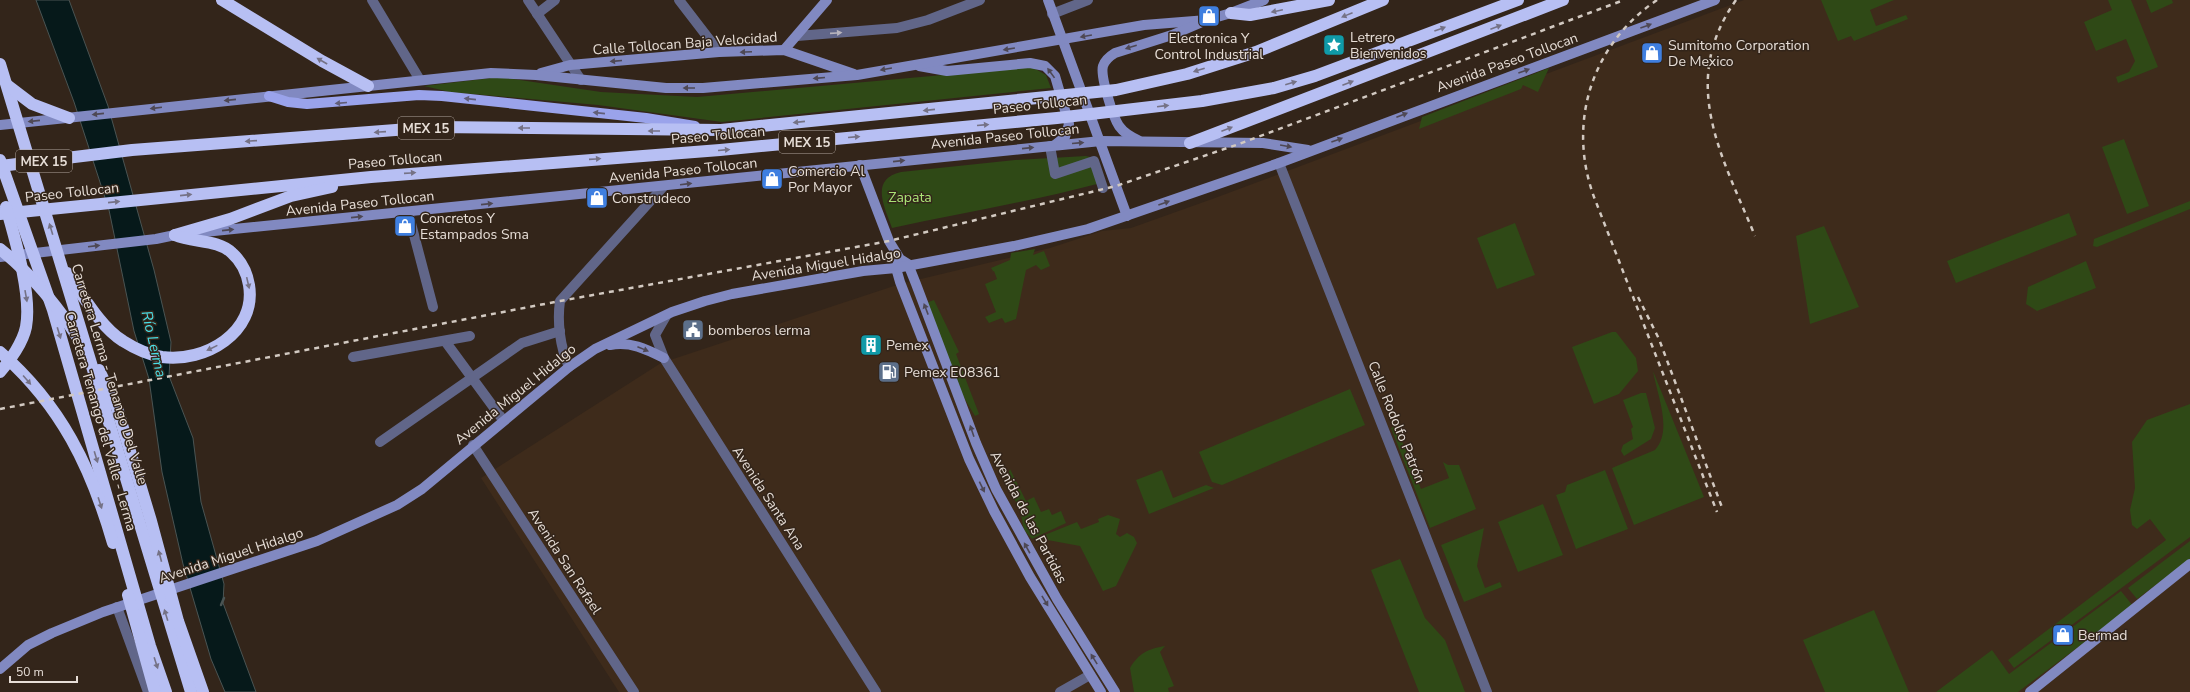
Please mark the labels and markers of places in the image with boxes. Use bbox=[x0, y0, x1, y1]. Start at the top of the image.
shop icon: Electronica Y Control Industrial bbox=[1196, 3, 1222, 29]
place label: Letrero Bienvenidos bbox=[1350, 28, 1427, 63]
place label: Electronica Y Control Industrial bbox=[1155, 29, 1264, 64]
place icon: Letrero Bienvenidos bbox=[1321, 32, 1347, 58]
place label: Sumitomo Corporation De Mexico bbox=[1668, 36, 1810, 71]
shop icon: Sumitomo Corporation De Mexico bbox=[1639, 40, 1665, 66]
place label: Comercio Al Por Mayor bbox=[788, 162, 865, 197]
shop icon: Comercio Al Por Mayor bbox=[759, 166, 785, 192]
shop icon: Construdeco bbox=[584, 185, 610, 211]
place label: Construdeco bbox=[612, 189, 691, 208]
place label: Concretos Y Estampados Sma bbox=[420, 209, 529, 244]
shop icon: Concretos Y Estampados Sma bbox=[392, 213, 418, 239]
public building icon: bomberos lerma bbox=[680, 317, 706, 343]
place label: bomberos lerma bbox=[708, 321, 811, 340]
building icon: Pemex bbox=[858, 332, 884, 358]
place label: Pemex bbox=[886, 336, 929, 355]
fuel station icon: Pemex E08361 bbox=[876, 359, 902, 385]
place label: Pemex E08361 bbox=[904, 363, 1000, 382]
shop icon: Bermad bbox=[2050, 622, 2076, 648]
place label: Bermad bbox=[2078, 626, 2128, 645]

